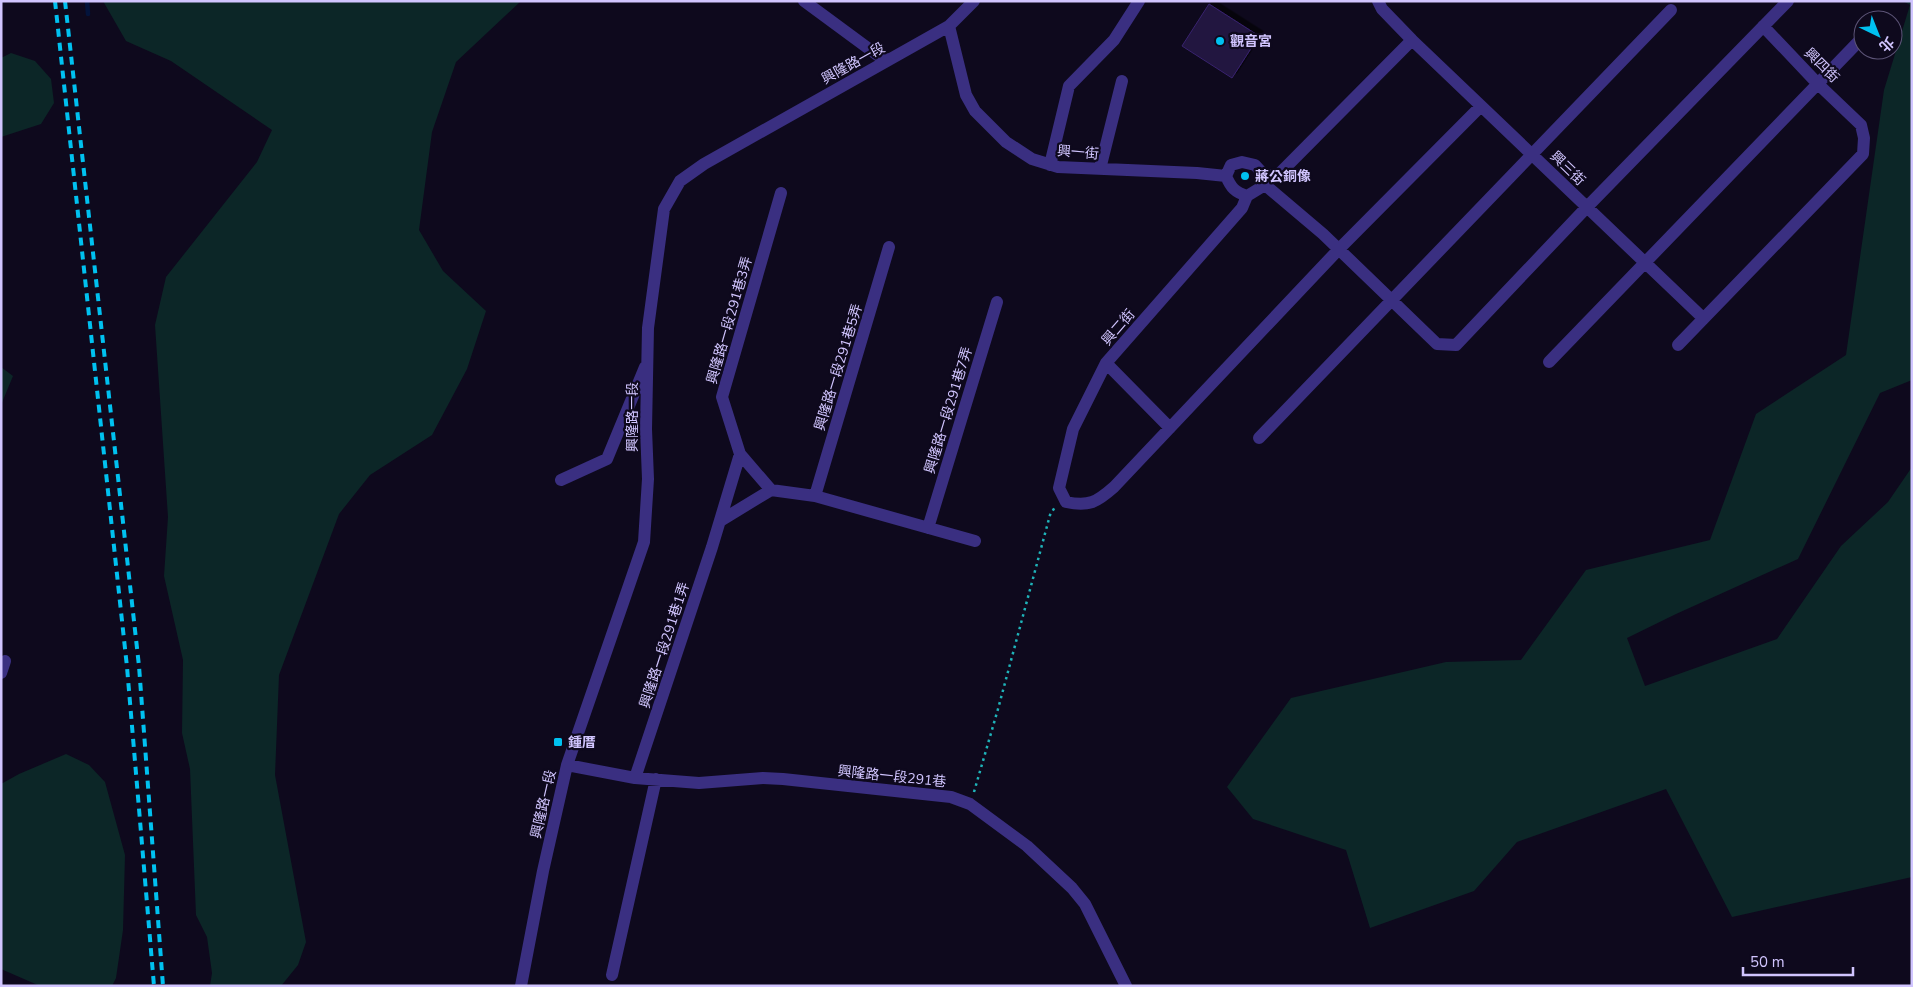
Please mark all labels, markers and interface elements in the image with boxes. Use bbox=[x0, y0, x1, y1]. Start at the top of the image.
north arrow bbox=[1853, 10, 1903, 60]
place label: 觀音宮 bbox=[1230, 32, 1272, 51]
text: 北 bbox=[1875, 32, 1898, 56]
marker: 觀音宮 bbox=[1214, 35, 1226, 47]
street label: 興隆路一段 bbox=[818, 38, 888, 89]
street label: 興四街 bbox=[1800, 44, 1843, 87]
street label: 興一街 bbox=[1056, 141, 1100, 164]
street label: 興三街 bbox=[1546, 147, 1589, 190]
place label: 蔣公銅像 bbox=[1255, 167, 1311, 186]
marker: 蔣公銅像 bbox=[1239, 170, 1251, 182]
street label: 興隆路一段291巷3弄 bbox=[702, 254, 757, 386]
street label: 興隆路一段291巷5弄 bbox=[810, 301, 867, 433]
street label: 興二街 bbox=[1097, 305, 1139, 349]
street label: 興隆路一段291巷7弄 bbox=[920, 344, 977, 476]
street label: 興隆路一段 bbox=[623, 382, 642, 452]
street label: 興隆路一段291巷1弄 bbox=[635, 580, 694, 711]
place label: 鍾厝 bbox=[568, 733, 596, 752]
marker: 鍾厝 bbox=[552, 736, 564, 748]
street label: 興隆路一段291巷 bbox=[837, 761, 947, 792]
street label: 興隆路一段 bbox=[526, 768, 561, 840]
scale bar bbox=[1743, 944, 1853, 976]
text: 50 m bbox=[1750, 952, 1785, 972]

